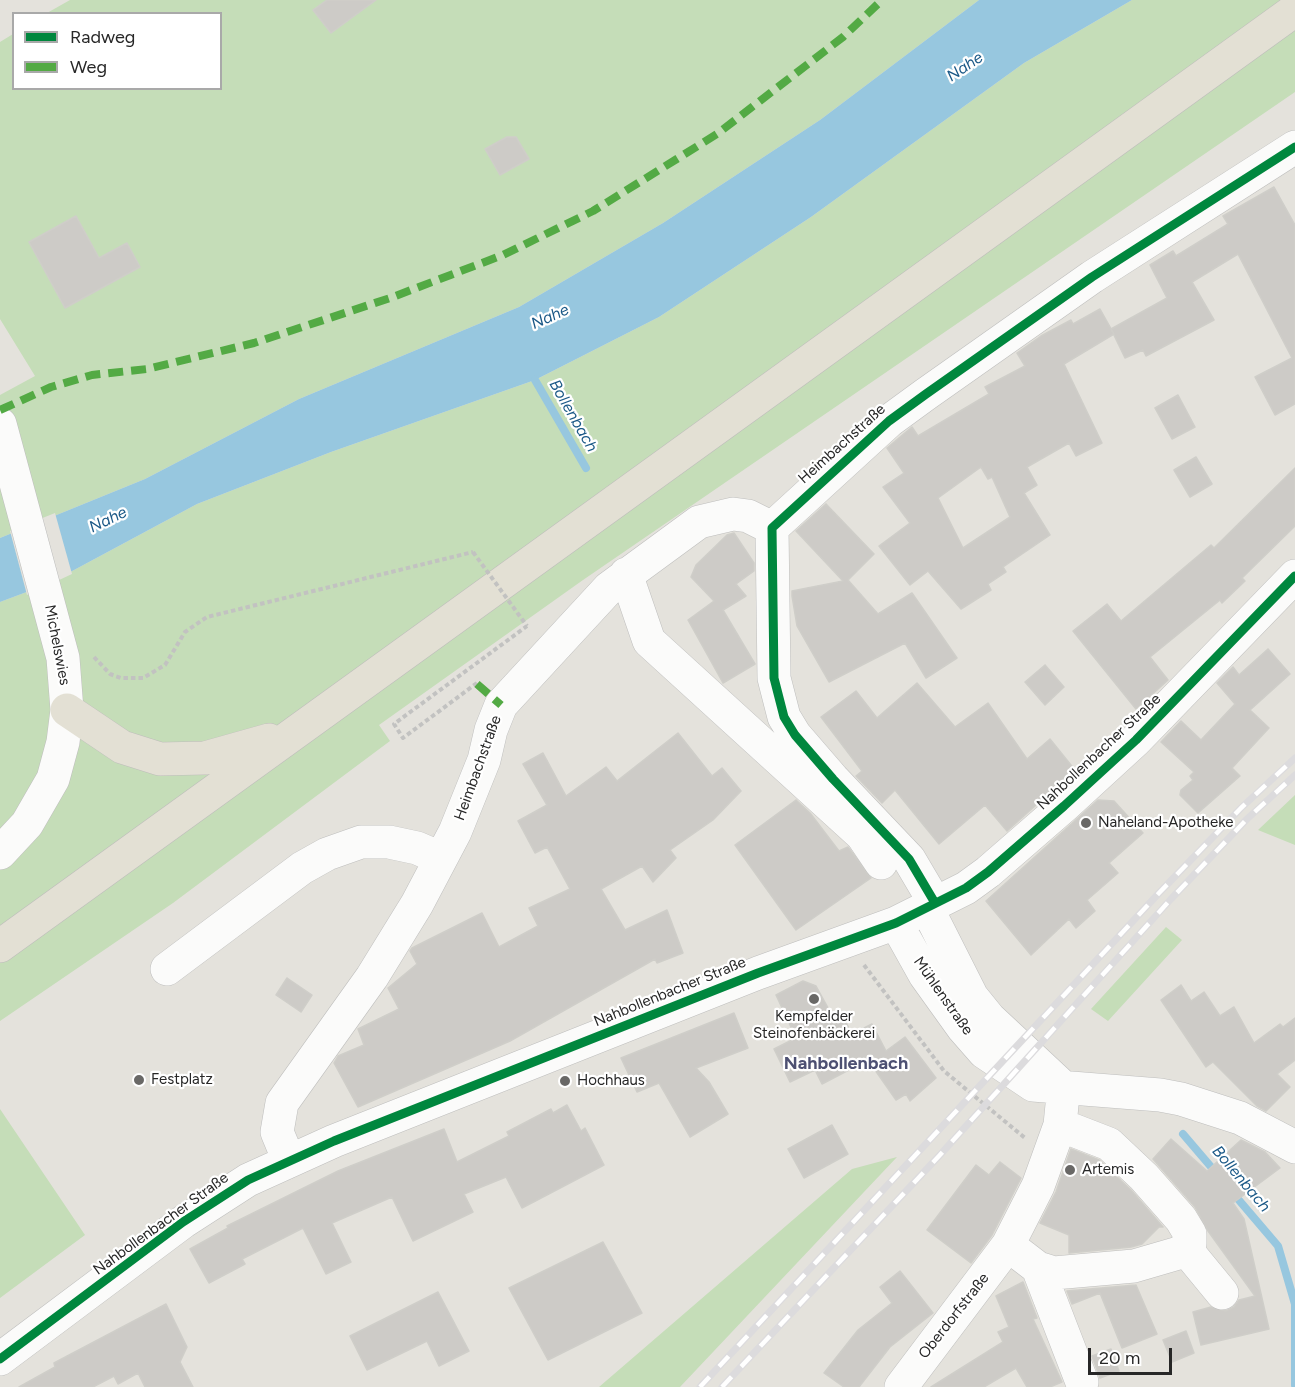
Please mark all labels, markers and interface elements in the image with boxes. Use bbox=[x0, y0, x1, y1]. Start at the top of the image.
legend bbox=[12, 12, 222, 90]
text: Radweg bbox=[70, 26, 135, 48]
water label: Nahe bbox=[943, 48, 987, 86]
text: Weg bbox=[70, 56, 107, 78]
water label: Nahe bbox=[528, 300, 572, 334]
water label: Bollenbach bbox=[545, 376, 601, 456]
street label: Heimbachstraße bbox=[795, 400, 889, 488]
water label: Nahe bbox=[86, 503, 130, 537]
street label: Michelswies bbox=[40, 603, 74, 687]
street label: Nahbollenbacher Straße bbox=[1033, 690, 1165, 814]
street label: Heimbachstraße bbox=[451, 713, 505, 823]
place label: Naheland-Apotheke bbox=[1098, 814, 1233, 832]
marker: Naheland-Apotheke bbox=[1079, 816, 1093, 830]
street label: Nahbollenbacher Straße bbox=[591, 953, 749, 1031]
street label: Mühlenstraße bbox=[909, 953, 977, 1039]
marker: Kempfelder Steinofenbäckerei bbox=[807, 992, 821, 1006]
place label: Kempfelder Steinofenbäckerei bbox=[753, 1008, 875, 1043]
district label: Nahbollenbach bbox=[784, 1053, 908, 1075]
place label: Festplatz bbox=[151, 1071, 213, 1089]
place label: Hochhaus bbox=[577, 1072, 645, 1090]
marker: Festplatz bbox=[132, 1073, 146, 1087]
marker: Hochhaus bbox=[558, 1074, 572, 1088]
water label: Bollenbach bbox=[1208, 1142, 1274, 1216]
place label: Artemis bbox=[1082, 1161, 1134, 1179]
marker: Artemis bbox=[1063, 1163, 1077, 1177]
street label: Nahbollenbacher Straße bbox=[90, 1169, 232, 1279]
street label: Oberdorfstraße bbox=[915, 1270, 993, 1362]
scale bar bbox=[1091, 1336, 1175, 1374]
text: 20 m bbox=[1099, 1347, 1140, 1369]

